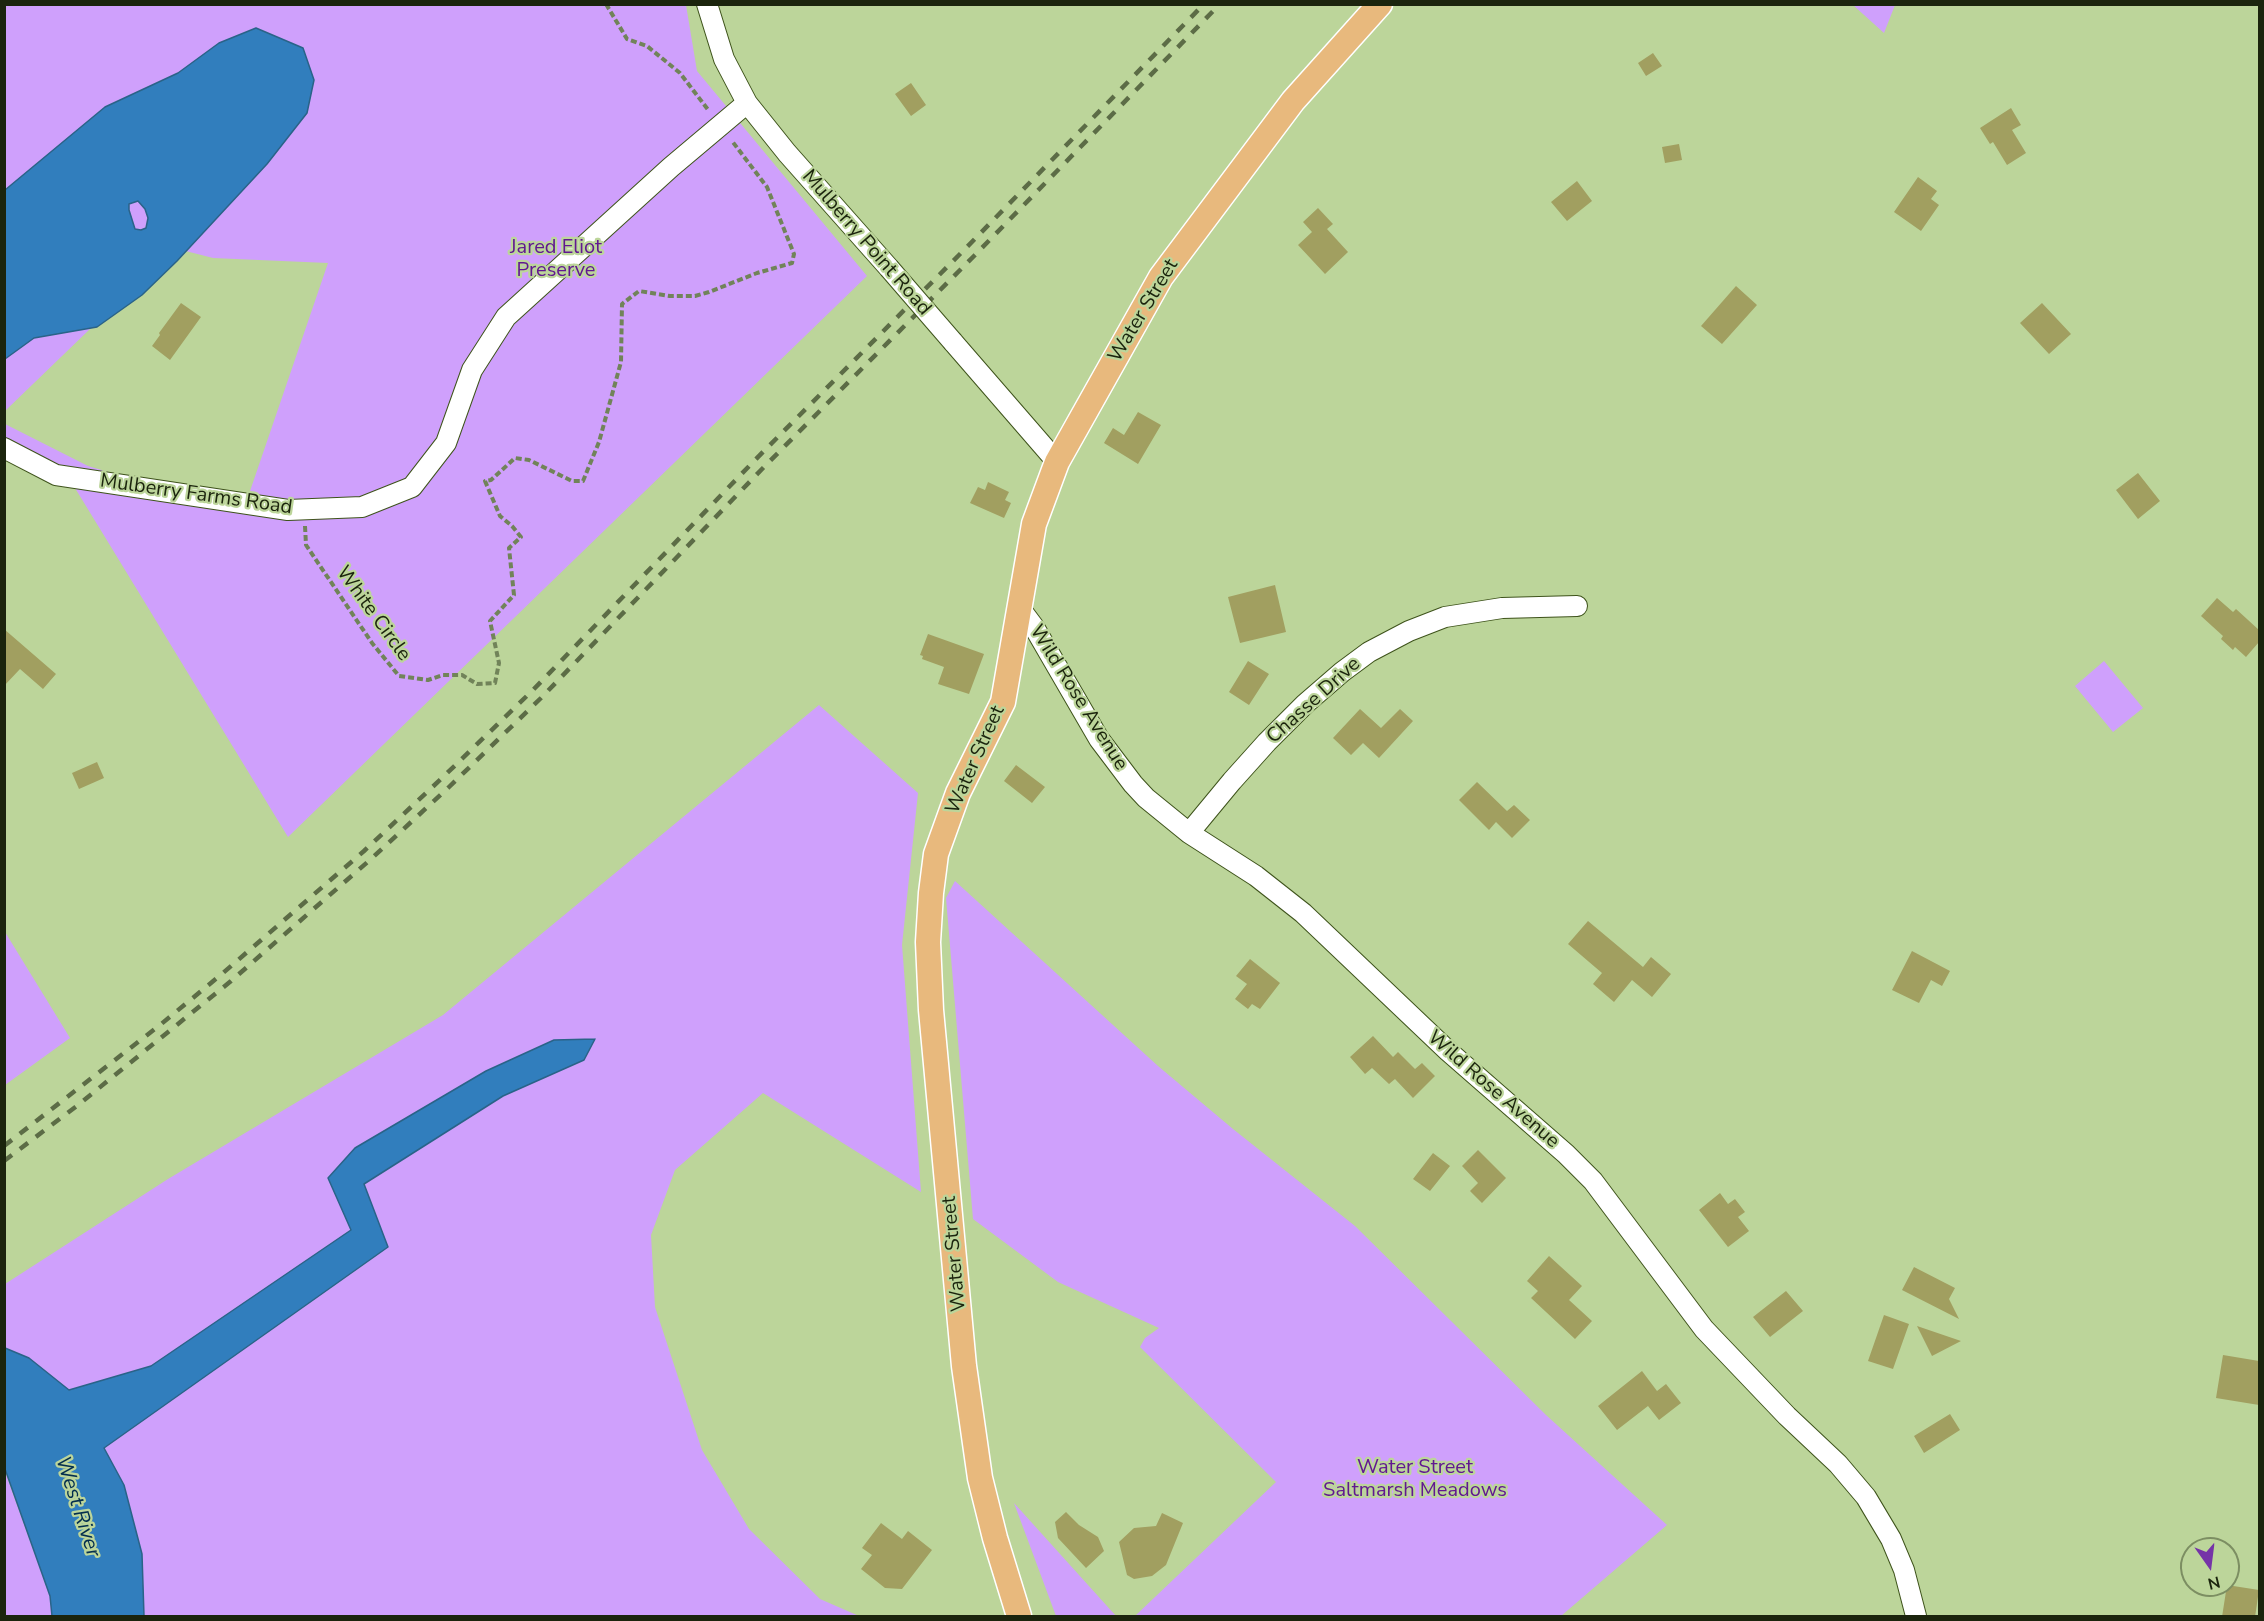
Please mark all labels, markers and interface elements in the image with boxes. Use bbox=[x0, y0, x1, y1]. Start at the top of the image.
street label: Mulberry Point Road bbox=[796, 165, 936, 321]
park label: Jared Eliot Preserve bbox=[510, 236, 602, 283]
street label: Water Street bbox=[1104, 255, 1184, 367]
street label: Mulberry Farms Road bbox=[98, 470, 294, 520]
street label: White Circle bbox=[331, 562, 415, 666]
street label: Wild Rose Avenue bbox=[1024, 621, 1132, 775]
street label: Chasse Drive bbox=[1262, 653, 1366, 749]
street label: Water Street bbox=[941, 702, 1011, 818]
street label: Wild Rose Avenue bbox=[1422, 1026, 1564, 1154]
street label: Water Street bbox=[938, 1195, 972, 1313]
water label: West River bbox=[49, 1454, 105, 1560]
park label: Water Street Saltmarsh Meadows bbox=[1323, 1456, 1507, 1503]
north arrow bbox=[2180, 1537, 2240, 1597]
text: N bbox=[2205, 1570, 2222, 1595]

